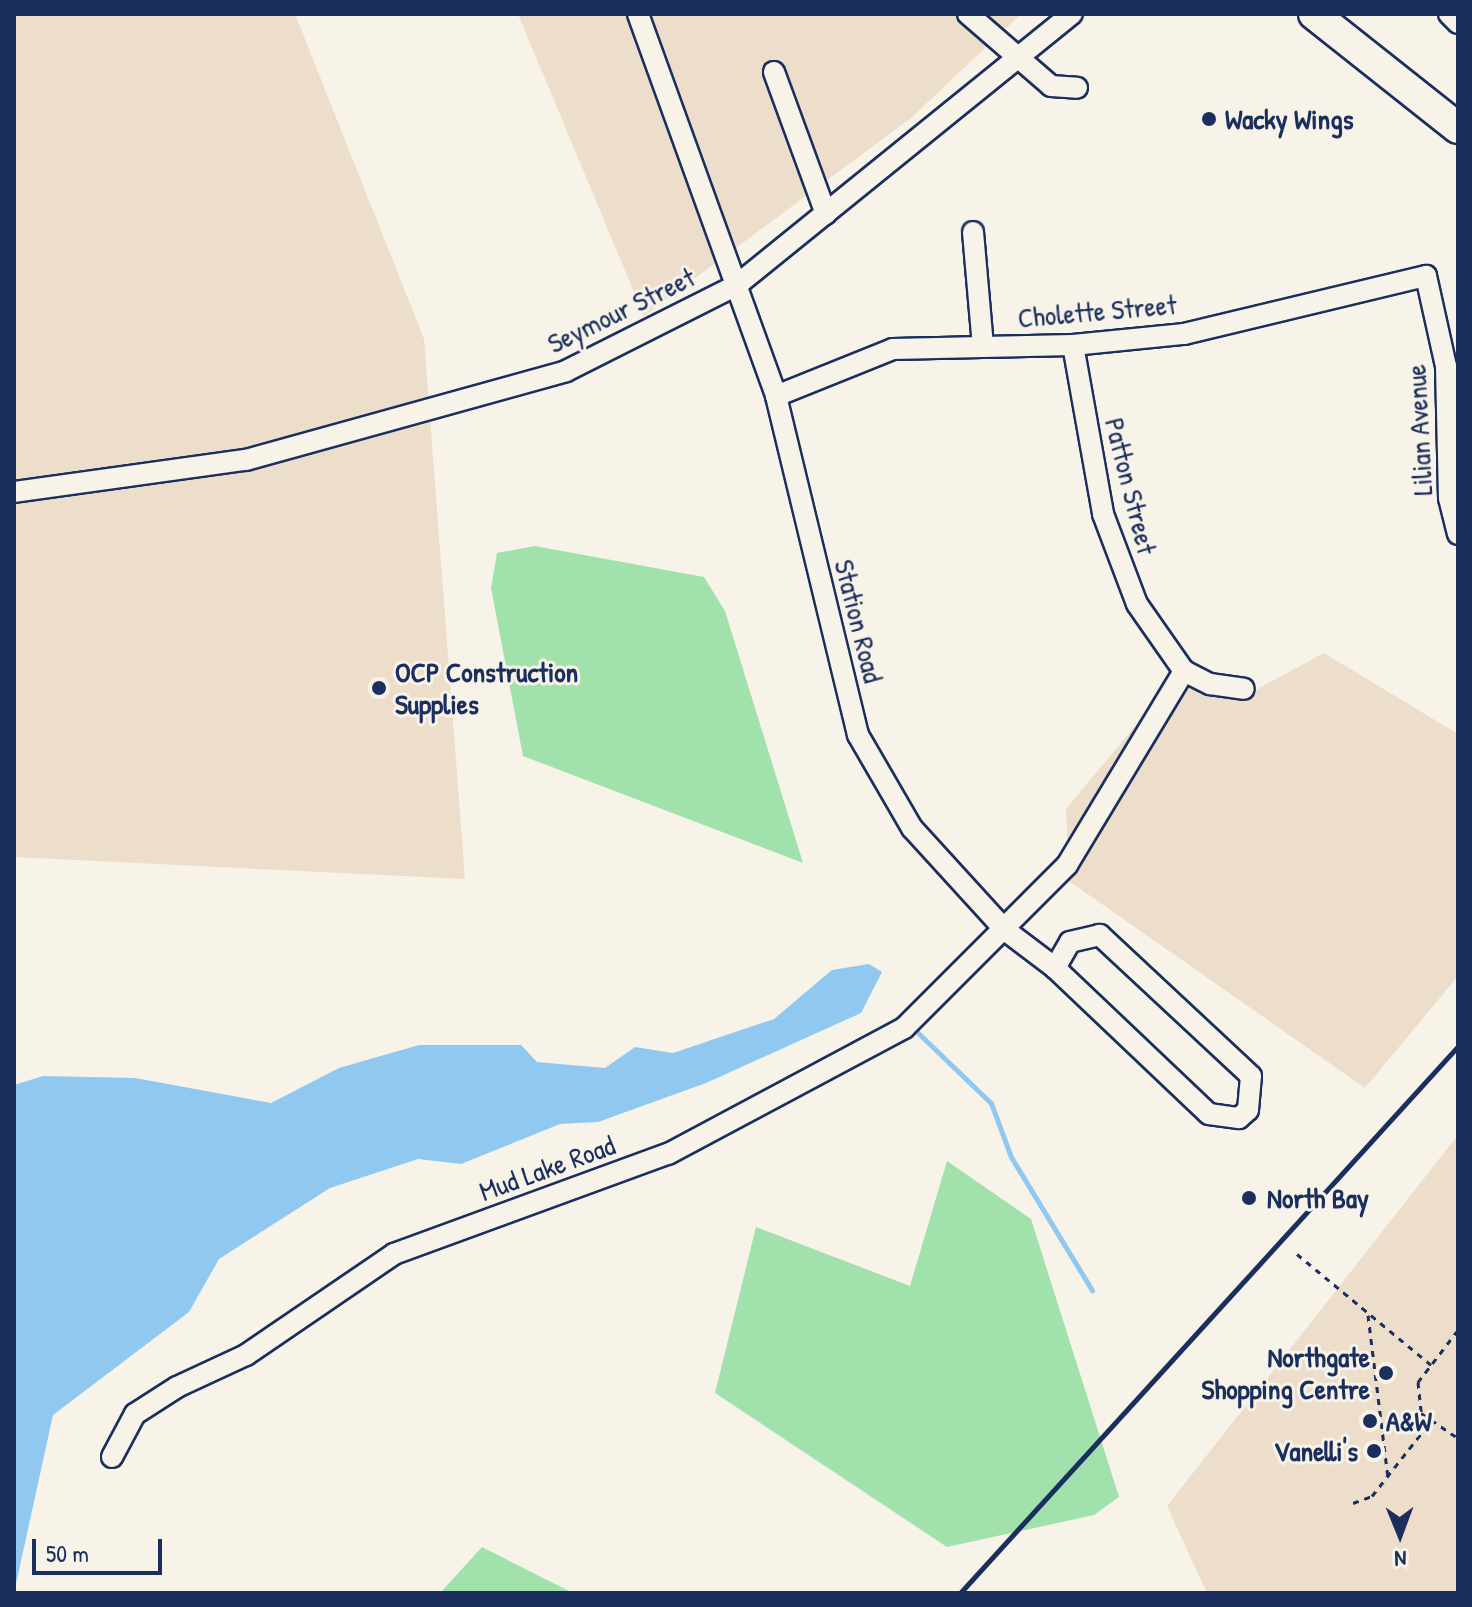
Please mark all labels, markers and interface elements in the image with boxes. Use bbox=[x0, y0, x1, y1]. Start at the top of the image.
place label: Wacky Wings bbox=[1225, 102, 1353, 136]
marker: Wacky Wings bbox=[1200, 110, 1218, 128]
street label: Seymour Street bbox=[542, 260, 700, 360]
street label: Cholette Street bbox=[1016, 287, 1178, 335]
street label: Lilian Avenue bbox=[1399, 363, 1439, 497]
street label: Patton Street bbox=[1098, 414, 1164, 558]
street label: Station Road bbox=[828, 556, 890, 686]
place label: OCP Construction Supplies bbox=[395, 655, 578, 721]
marker: OCP Construction Supplies bbox=[370, 679, 388, 697]
street label: Mud Lake Road bbox=[475, 1128, 619, 1208]
place label: North Bay bbox=[1267, 1181, 1369, 1215]
marker: North Bay bbox=[1238, 1187, 1260, 1209]
place label: Northgate Shopping Centre bbox=[1202, 1340, 1370, 1406]
marker: Northgate Shopping Centre bbox=[1377, 1364, 1395, 1382]
place label: A&W bbox=[1386, 1404, 1432, 1438]
marker: A&W bbox=[1361, 1412, 1379, 1430]
place label: Vanelli's bbox=[1274, 1434, 1358, 1468]
marker: Vanelli's bbox=[1365, 1442, 1383, 1460]
north arrow bbox=[1360, 1495, 1440, 1575]
scale bar bbox=[36, 1523, 166, 1573]
text: 50 m bbox=[46, 1537, 89, 1569]
text: N bbox=[1394, 1544, 1407, 1574]

